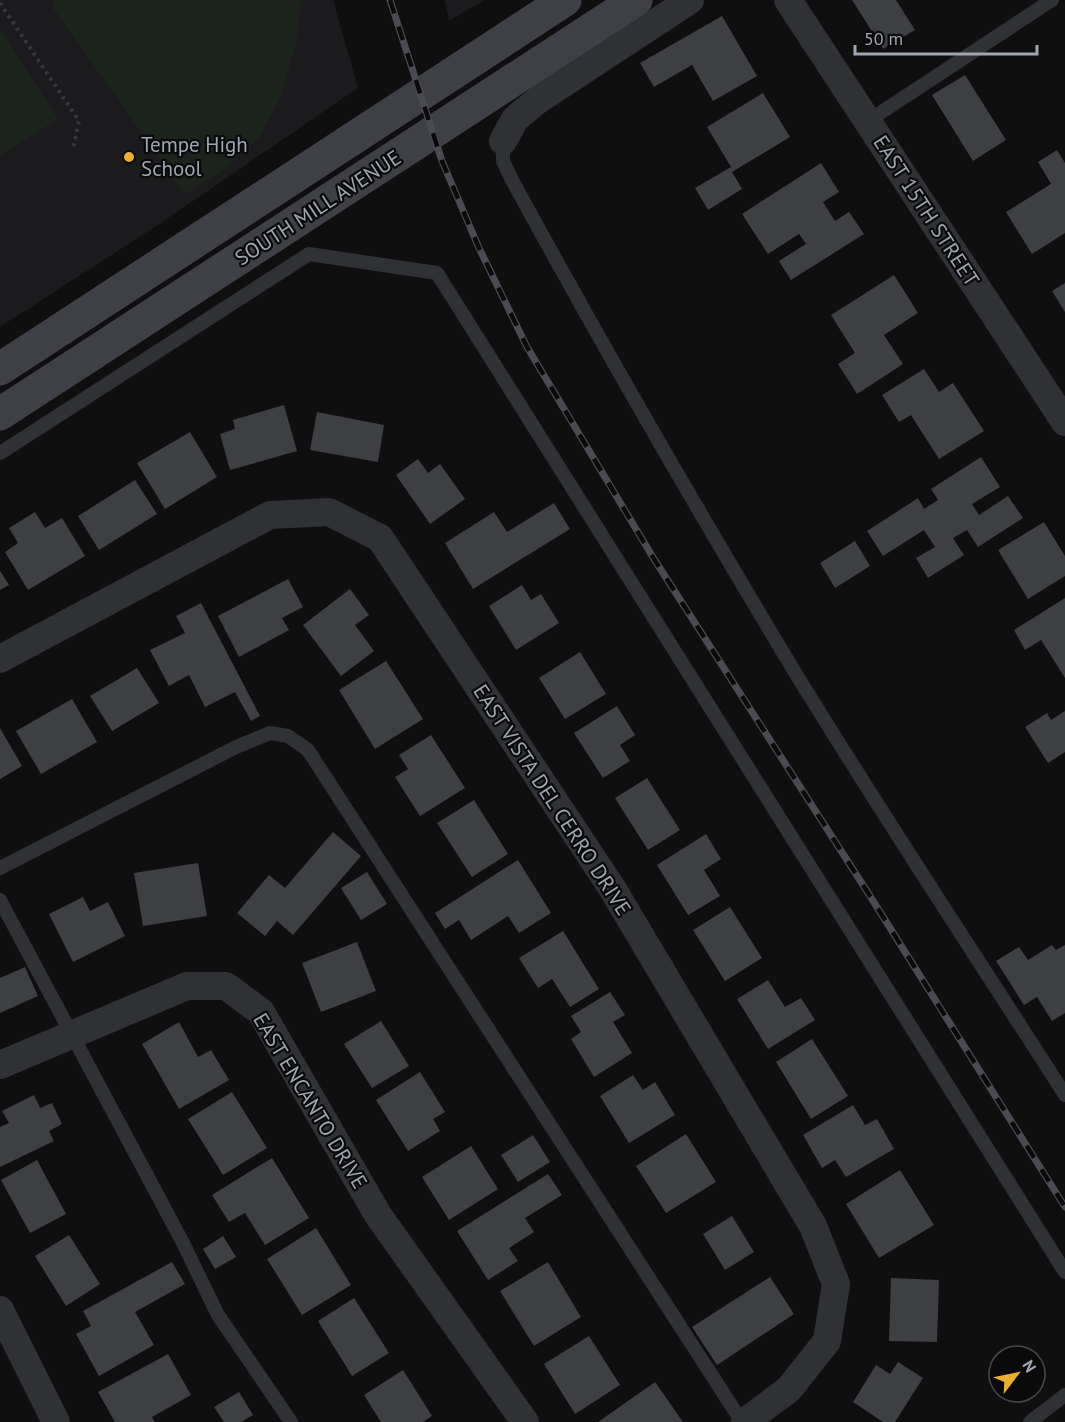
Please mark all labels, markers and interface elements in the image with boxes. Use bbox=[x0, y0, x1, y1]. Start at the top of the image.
scale bar bbox=[855, 18, 1036, 56]
text: 50 m bbox=[864, 27, 903, 50]
street label: EAST 15TH STREET bbox=[867, 130, 986, 292]
place label: Tempe High School bbox=[141, 131, 248, 182]
street label: SOUTH MILL AVENUE bbox=[230, 144, 406, 271]
marker: Tempe High School bbox=[122, 150, 136, 164]
street label: EAST VISTA DEL CERRO DRIVE bbox=[467, 679, 637, 920]
street label: EAST ENCANTO DRIVE bbox=[247, 1008, 374, 1194]
north arrow bbox=[987, 1344, 1047, 1404]
text: N bbox=[1018, 1356, 1041, 1376]

